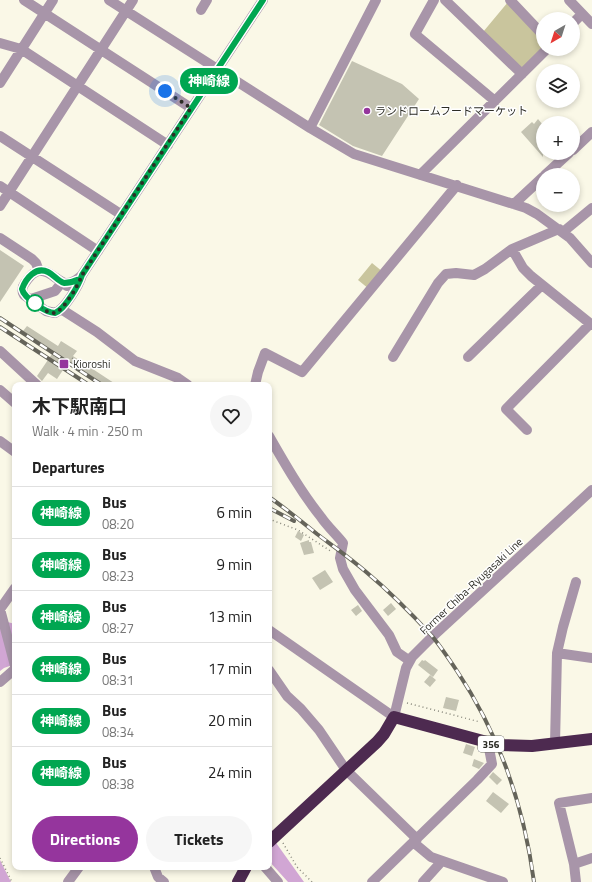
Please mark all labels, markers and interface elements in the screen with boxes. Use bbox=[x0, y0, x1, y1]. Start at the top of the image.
north arrow bbox=[536, 12, 580, 56]
map controls bbox=[536, 12, 580, 212]
button: layers bbox=[536, 64, 580, 108]
line badge: 神崎線 bbox=[186, 68, 232, 94]
text: 神崎線 bbox=[188, 70, 230, 91]
your location bbox=[155, 81, 175, 101]
place label: ランドロームフードマーケット bbox=[375, 103, 528, 119]
marker: ランドロームフードマーケット bbox=[362, 106, 372, 116]
button: + bbox=[536, 116, 580, 160]
button: − bbox=[536, 168, 580, 212]
unlabelled marker bbox=[26, 294, 44, 312]
place label: Kioroshi bbox=[73, 356, 110, 372]
marker: Kioroshi bbox=[58, 358, 70, 370]
text: 木下駅南口 bbox=[32, 391, 127, 420]
button: heart bbox=[210, 395, 252, 437]
text: Walk · 4 min · 250 m bbox=[32, 421, 143, 441]
text: Departures bbox=[32, 456, 105, 479]
text: Bus bbox=[102, 491, 127, 514]
text: 6 min bbox=[216, 501, 252, 524]
text: 神崎線 bbox=[40, 502, 82, 523]
text: 08:20 bbox=[102, 514, 134, 534]
street label: Former Chiba-Ryugasaki Line bbox=[416, 534, 526, 638]
text: Bus bbox=[102, 543, 127, 566]
text: 9 min bbox=[216, 553, 252, 576]
text: 神崎線 bbox=[40, 554, 82, 575]
text: 08:23 bbox=[102, 566, 134, 586]
text: Bus bbox=[102, 595, 127, 618]
text: 13 min bbox=[208, 605, 252, 628]
text: 神崎線 bbox=[40, 606, 82, 627]
text: 08:27 bbox=[102, 618, 134, 638]
text: Bus bbox=[102, 647, 127, 670]
text: 17 min bbox=[208, 657, 252, 680]
text: 神崎線 bbox=[40, 658, 82, 679]
text: 08:31 bbox=[102, 670, 134, 690]
text: Bus bbox=[102, 699, 127, 722]
text: 20 min bbox=[208, 709, 252, 732]
text: 神崎線 bbox=[40, 710, 82, 731]
text: 08:34 bbox=[102, 722, 134, 742]
road number: 356 bbox=[478, 736, 504, 752]
text: Bus bbox=[102, 751, 127, 774]
text: 24 min bbox=[208, 761, 252, 784]
text: 神崎線 bbox=[40, 762, 82, 783]
text: 08:38 bbox=[102, 774, 134, 794]
button: Directions bbox=[32, 816, 138, 862]
button: Tickets bbox=[146, 816, 252, 862]

